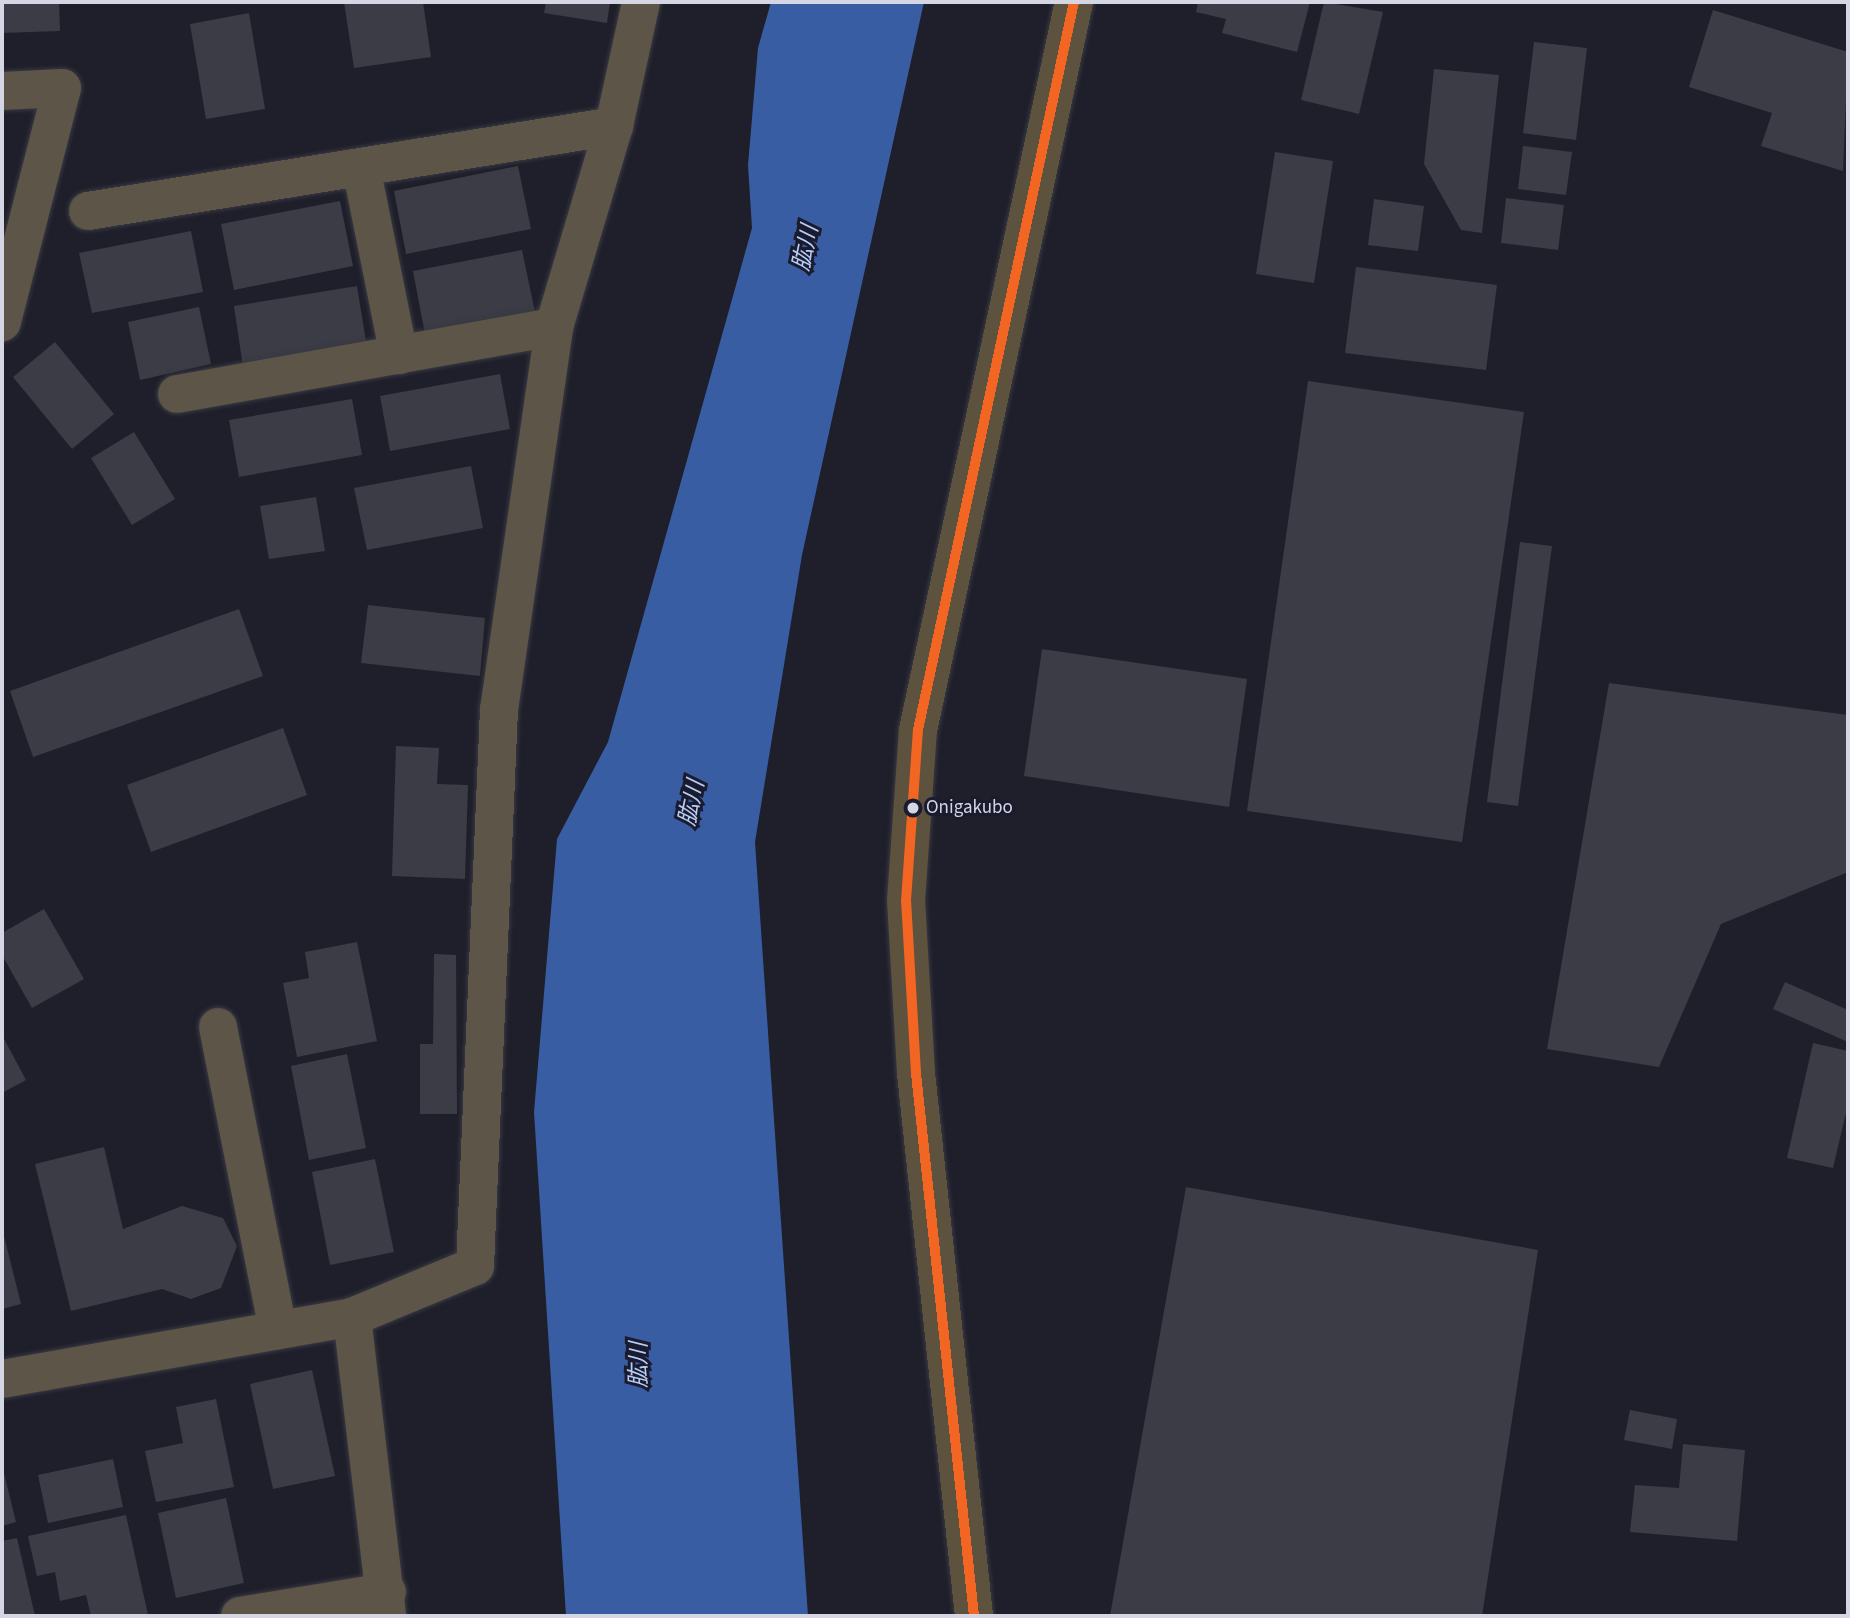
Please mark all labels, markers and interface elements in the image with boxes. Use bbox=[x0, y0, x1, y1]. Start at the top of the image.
water label: 肱川 bbox=[788, 223, 824, 273]
water label: 肱川 bbox=[674, 778, 710, 828]
place label: Onigakubo bbox=[926, 797, 1013, 819]
marker: Onigakubo bbox=[906, 801, 920, 815]
water label: 肱川 bbox=[625, 1342, 653, 1388]

